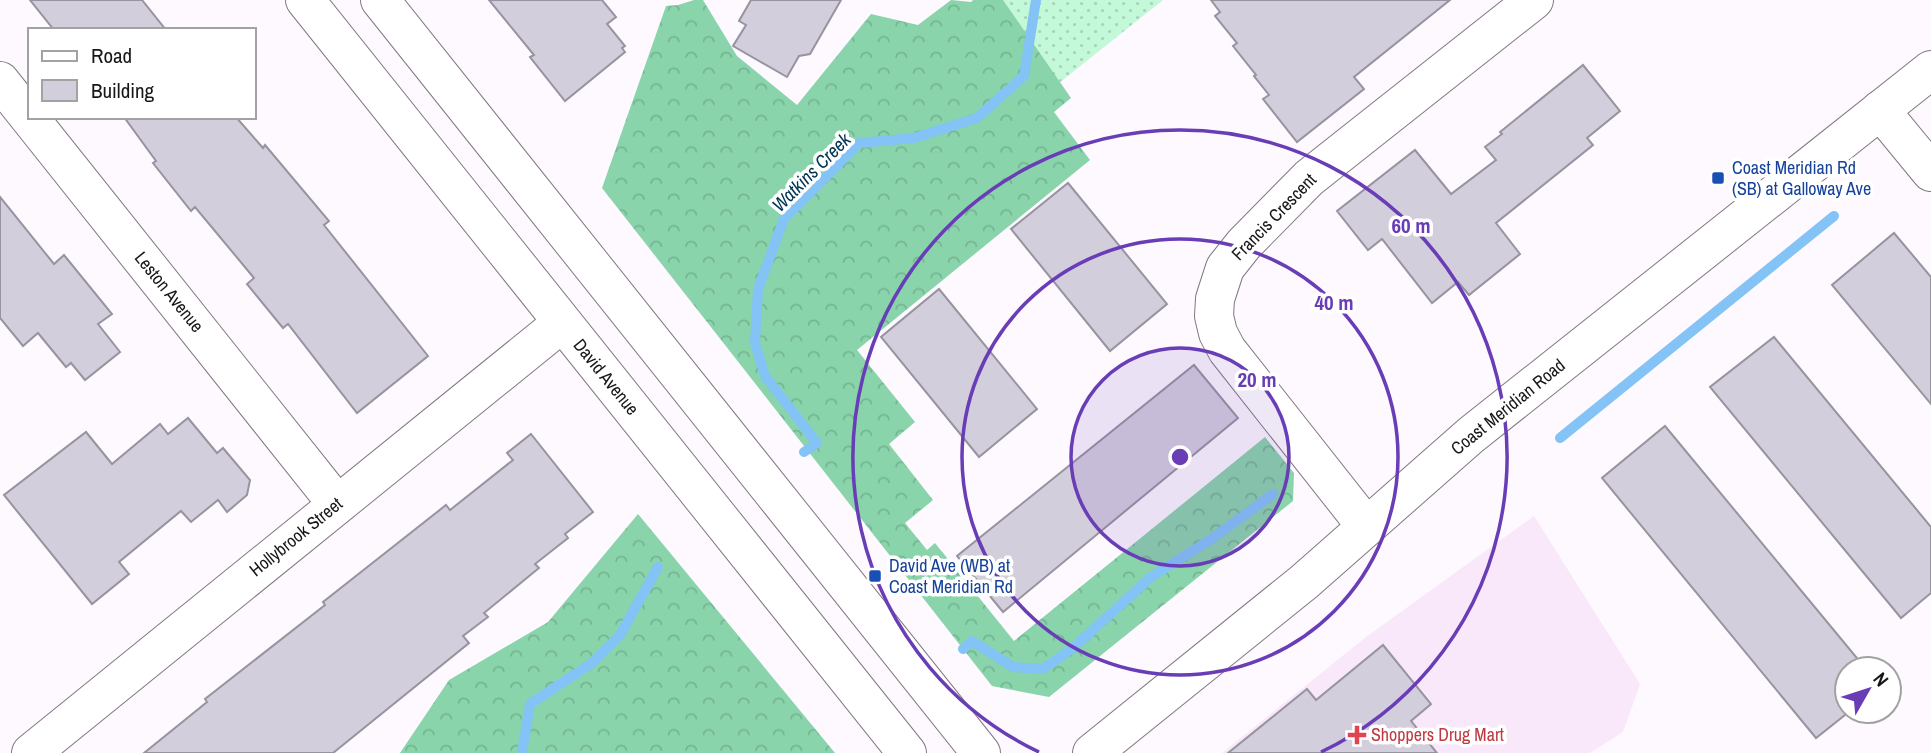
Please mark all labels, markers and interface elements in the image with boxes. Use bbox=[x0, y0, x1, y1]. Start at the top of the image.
legend bbox=[28, 28, 256, 119]
text: Road bbox=[91, 41, 132, 70]
text: Building bbox=[91, 76, 155, 105]
water label: Watkins Creek bbox=[766, 126, 857, 217]
place label: Coast Meridian Rd (SB) at Galloway Ave bbox=[1732, 155, 1871, 201]
street label: Francis Crescent bbox=[1226, 168, 1322, 266]
marker: Coast Meridian Rd (SB) at Galloway Ave bbox=[1710, 170, 1726, 186]
text: 60 m bbox=[1391, 211, 1431, 240]
street label: Leston Avenue bbox=[129, 246, 210, 337]
text: 40 m bbox=[1314, 288, 1354, 317]
street label: David Avenue bbox=[568, 333, 645, 420]
street label: Coast Meridian Road bbox=[1445, 353, 1570, 460]
text: 20 m bbox=[1237, 365, 1277, 394]
centre of rings bbox=[1168, 445, 1192, 469]
street label: Hollybrook Street bbox=[244, 491, 348, 582]
place label: David Ave (WB) at Coast Meridian Rd bbox=[889, 553, 1013, 599]
marker: David Ave (WB) at Coast Meridian Rd bbox=[867, 568, 883, 584]
north arrow bbox=[1833, 655, 1903, 725]
text: N bbox=[1868, 667, 1895, 692]
place label: Shoppers Drug Mart bbox=[1371, 722, 1504, 747]
marker: Shoppers Drug Mart bbox=[1349, 727, 1365, 743]

